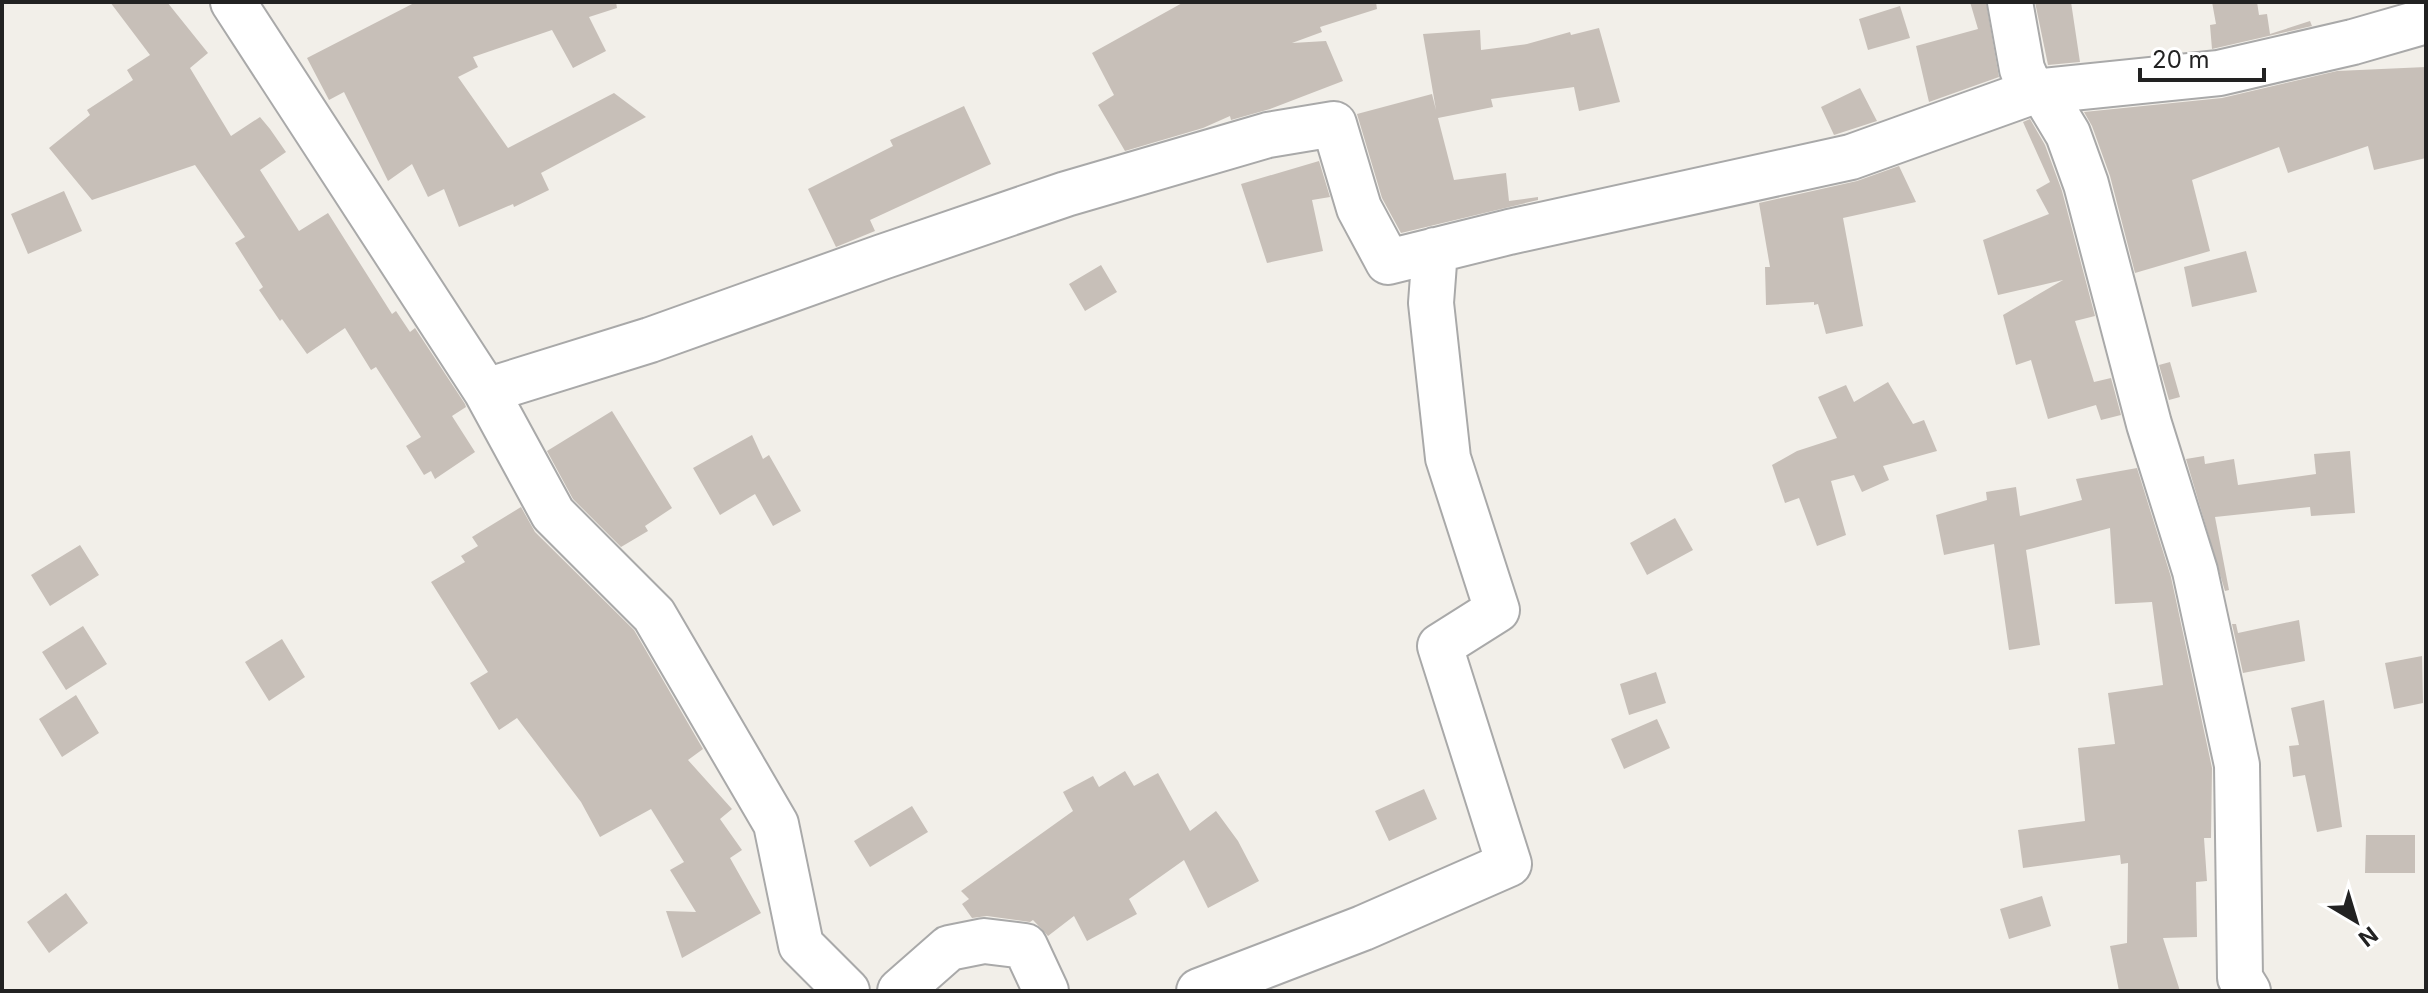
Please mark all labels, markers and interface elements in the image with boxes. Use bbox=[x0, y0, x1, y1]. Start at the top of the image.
scale bar bbox=[2140, 32, 2264, 82]
text: 20 m bbox=[2152, 45, 2210, 74]
north arrow bbox=[2316, 881, 2396, 961]
text: N bbox=[2354, 921, 2383, 952]

